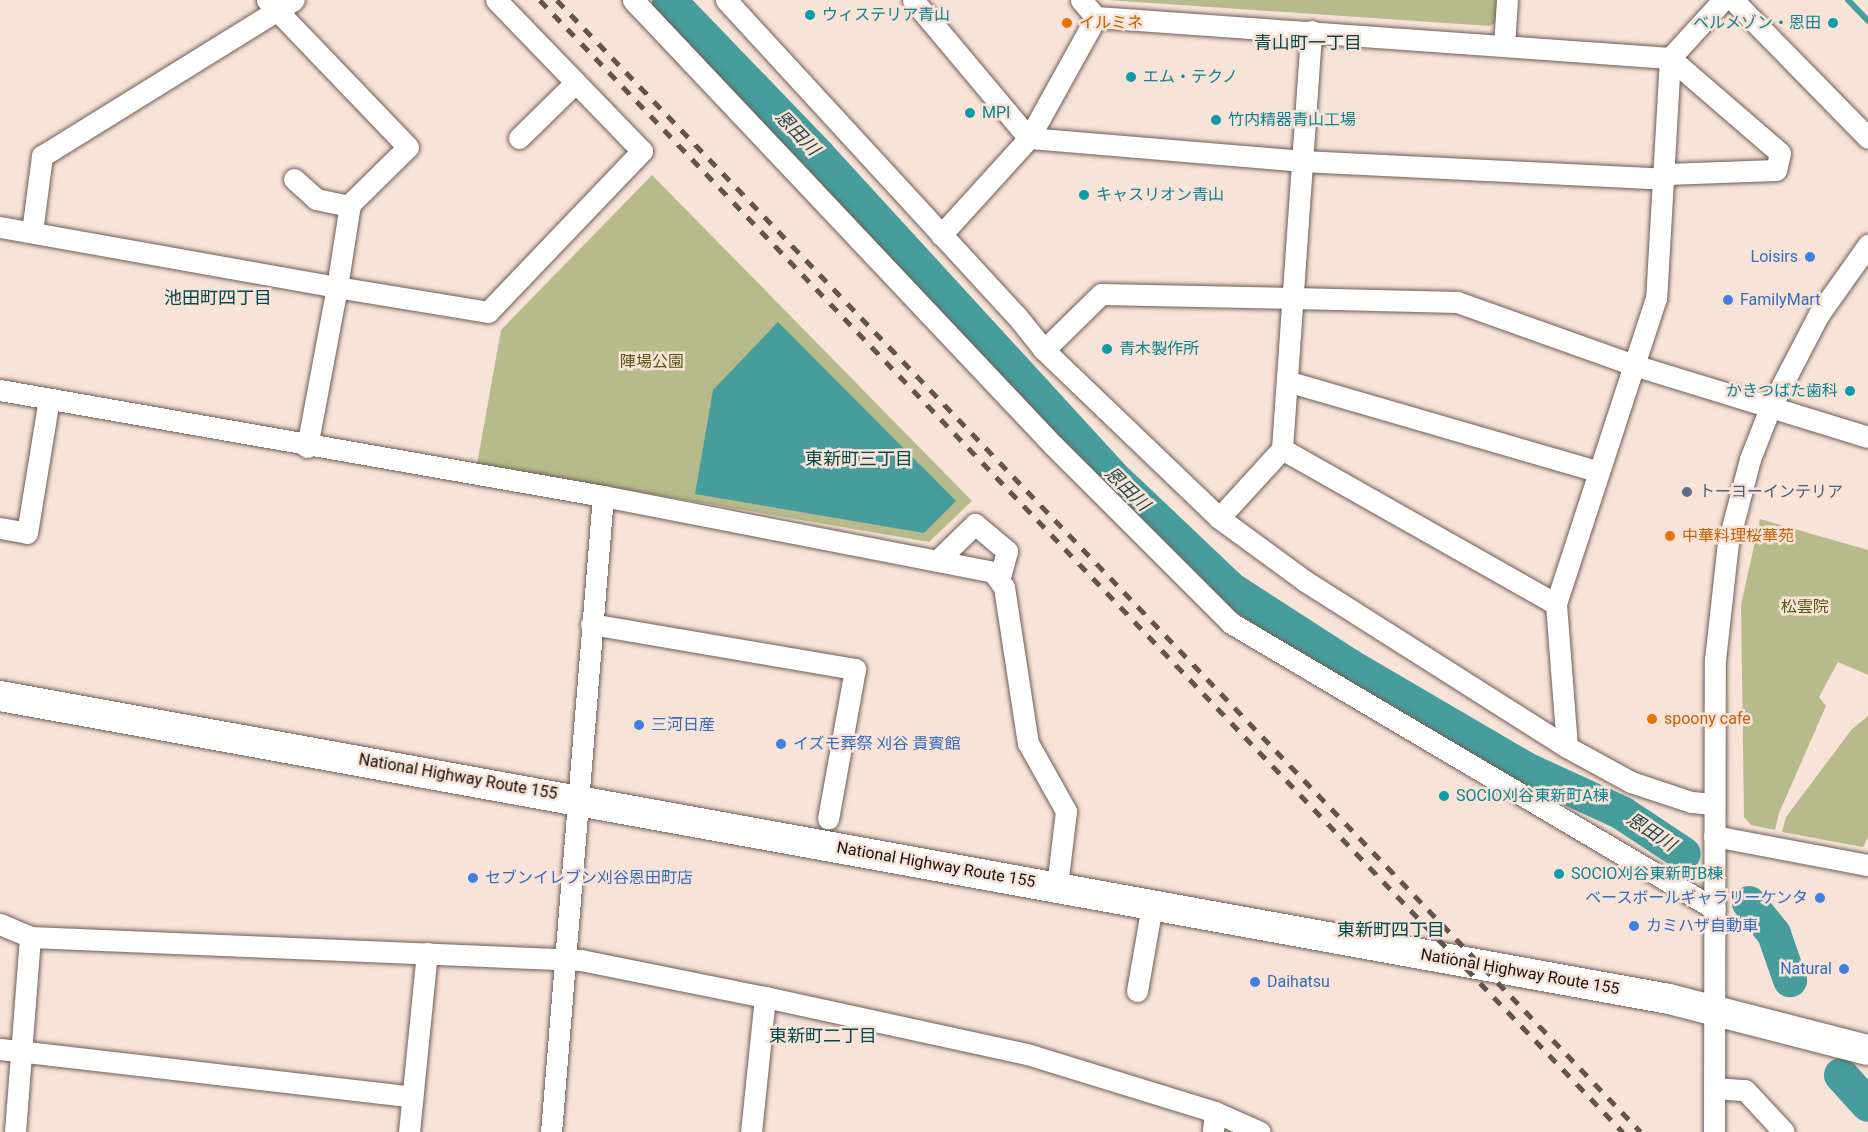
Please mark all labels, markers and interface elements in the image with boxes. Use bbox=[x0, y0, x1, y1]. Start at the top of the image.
place label: ウィステリア青山 bbox=[822, 5, 950, 25]
marker: ウィステリア青山 bbox=[803, 8, 817, 22]
place label: イルミネ bbox=[1079, 13, 1143, 33]
place label: ベルメゾン・恩田 bbox=[1693, 13, 1821, 33]
marker: イルミネ bbox=[1060, 16, 1074, 30]
marker: ベルメゾン・恩田 bbox=[1826, 16, 1840, 30]
district label: 青山町一丁目 bbox=[1254, 32, 1362, 54]
place label: エム・テクノ bbox=[1143, 67, 1239, 87]
marker: エム・テクノ bbox=[1124, 70, 1138, 84]
place label: MPI bbox=[982, 103, 1010, 123]
water label: 恩田川 bbox=[770, 106, 824, 160]
marker: MPI bbox=[963, 106, 977, 120]
place label: 竹内精器青山工場 bbox=[1228, 110, 1356, 130]
marker: 竹内精器青山工場 bbox=[1209, 113, 1223, 127]
place label: キャスリオン青山 bbox=[1096, 185, 1224, 205]
marker: キャスリオン青山 bbox=[1077, 188, 1091, 202]
place label: Loisirs bbox=[1751, 247, 1798, 267]
marker: Loisirs bbox=[1803, 250, 1817, 264]
district label: 池田町四丁目 bbox=[164, 287, 272, 309]
place label: FamilyMart bbox=[1740, 290, 1820, 310]
marker: FamilyMart bbox=[1721, 293, 1735, 307]
place label: 青木製作所 bbox=[1119, 339, 1199, 359]
marker: 青木製作所 bbox=[1100, 342, 1114, 356]
park label: 陣場公園 bbox=[620, 352, 684, 372]
place label: かきつばた歯科 bbox=[1726, 381, 1838, 401]
marker: かきつばた歯科 bbox=[1843, 384, 1857, 398]
district label: 東新町三丁目 bbox=[805, 448, 913, 470]
water label: 恩田川 bbox=[1100, 462, 1154, 516]
place label: トーヨーインテリア bbox=[1699, 482, 1843, 502]
marker: トーヨーインテリア bbox=[1680, 485, 1694, 499]
place label: 中華料理桜華苑 bbox=[1682, 526, 1794, 546]
marker: 中華料理桜華苑 bbox=[1663, 529, 1677, 543]
park label: 松雲院 bbox=[1781, 597, 1829, 617]
place label: spoony cafe bbox=[1664, 709, 1751, 729]
marker: spoony cafe bbox=[1645, 712, 1659, 726]
place label: 三河日産 bbox=[651, 715, 715, 735]
marker: 三河日産 bbox=[632, 718, 646, 732]
place label: イズモ葬祭 刈谷 貴賓館 bbox=[793, 734, 961, 754]
marker: イズモ葬祭 刈谷 貴賓館 bbox=[774, 737, 788, 751]
street label: National Highway Route 155 bbox=[357, 750, 559, 804]
place label: SOCIO刈谷東新町A棟 bbox=[1456, 786, 1609, 806]
marker: SOCIO刈谷東新町A棟 bbox=[1437, 789, 1451, 803]
water label: 恩田川 bbox=[1622, 808, 1680, 856]
street label: National Highway Route 155 bbox=[835, 838, 1037, 892]
place label: SOCIO刈谷東新町B棟 bbox=[1571, 864, 1723, 884]
marker: SOCIO刈谷東新町B棟 bbox=[1552, 867, 1566, 881]
place label: セブンイレブン刈谷恩田町店 bbox=[485, 868, 693, 888]
marker: セブンイレブン刈谷恩田町店 bbox=[466, 871, 480, 885]
place label: ベースボールギャラリーケンタ bbox=[1584, 888, 1808, 908]
marker: ベースボールギャラリーケンタ bbox=[1813, 891, 1827, 905]
place label: カミハザ自動車 bbox=[1646, 916, 1758, 936]
district label: 東新町四丁目 bbox=[1337, 919, 1445, 941]
marker: カミハザ自動車 bbox=[1627, 919, 1641, 933]
street label: National Highway Route 155 bbox=[1419, 945, 1621, 999]
place label: Natural bbox=[1780, 959, 1832, 979]
marker: Natural bbox=[1837, 962, 1851, 976]
place label: Daihatsu bbox=[1267, 972, 1330, 992]
marker: Daihatsu bbox=[1248, 975, 1262, 989]
district label: 東新町二丁目 bbox=[769, 1025, 877, 1047]

